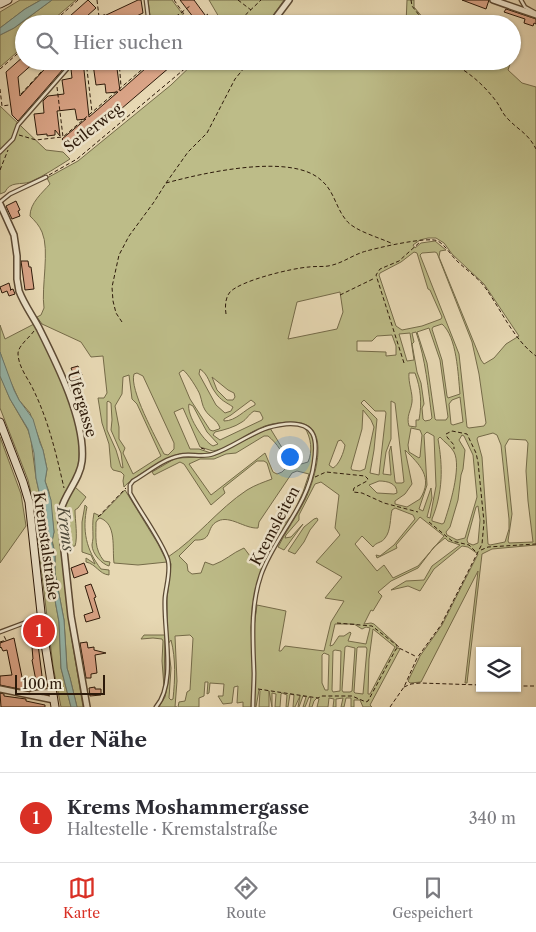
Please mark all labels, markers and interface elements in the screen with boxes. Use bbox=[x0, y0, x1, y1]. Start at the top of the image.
search box bbox=[15, 15, 521, 70]
icon: search bbox=[33, 29, 61, 57]
text: Hier suchen bbox=[73, 31, 183, 54]
street label: Seilerweg bbox=[59, 99, 126, 156]
street label: Ufergasse bbox=[63, 368, 102, 439]
your location bbox=[277, 444, 303, 470]
street label: Kremsleiten bbox=[246, 482, 304, 569]
street label: Kremstalstraße bbox=[30, 491, 63, 601]
water label: Krems bbox=[53, 503, 79, 553]
pin: 1 bbox=[23, 612, 55, 650]
map controls bbox=[476, 647, 521, 692]
button: layers bbox=[476, 647, 521, 692]
scale bar bbox=[15, 672, 105, 695]
text: 100 m bbox=[22, 675, 62, 693]
text: In der Nähe bbox=[20, 727, 147, 752]
text: Krems Moshammergasse bbox=[67, 796, 309, 819]
text: 1 bbox=[32, 808, 40, 828]
text: 340 m bbox=[469, 808, 516, 828]
text: Haltestelle · Kremstalstraße bbox=[67, 819, 278, 839]
tab: Karte bbox=[63, 874, 100, 922]
tab: Route bbox=[226, 874, 266, 922]
tab: Gespeichert bbox=[392, 874, 473, 922]

